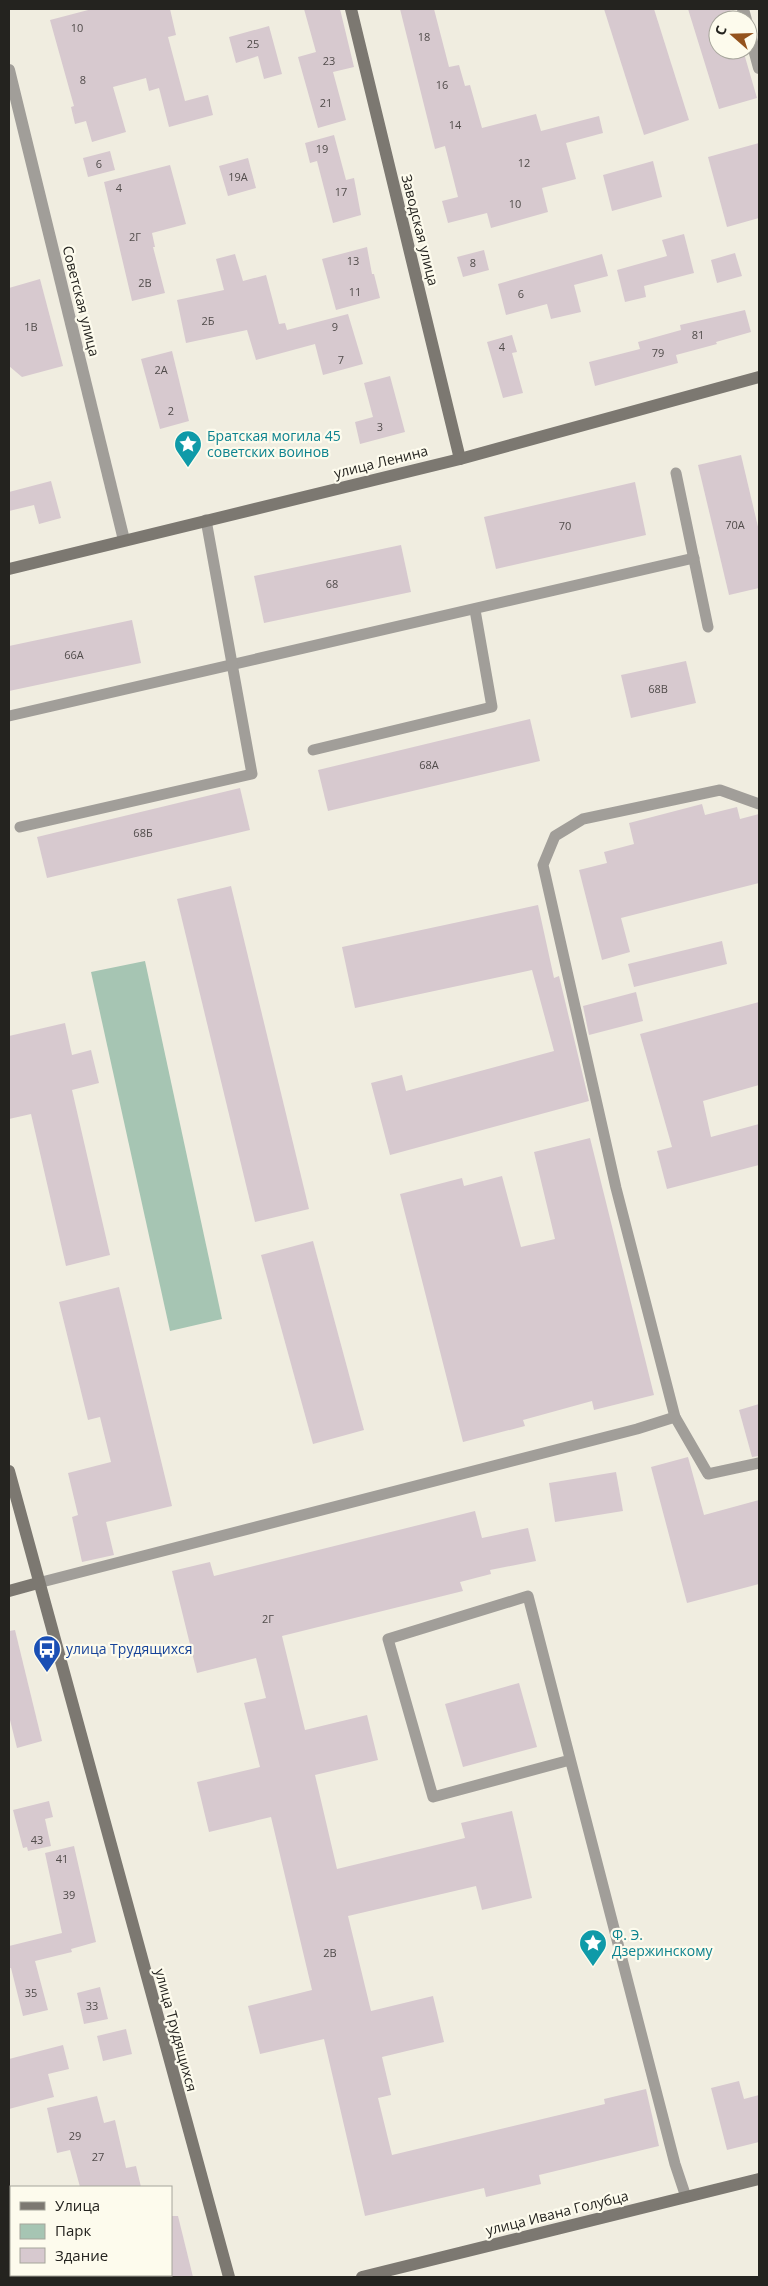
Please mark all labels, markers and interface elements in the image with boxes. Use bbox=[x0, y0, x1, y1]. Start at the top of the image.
north arrow bbox=[708, 10, 758, 60]
house number: 10 bbox=[71, 20, 83, 35]
text: С bbox=[710, 23, 731, 38]
house number: 18 bbox=[418, 29, 430, 44]
house number: 25 bbox=[247, 36, 259, 51]
house number: 23 bbox=[323, 53, 335, 68]
house number: 8 bbox=[80, 72, 86, 87]
house number: 16 bbox=[436, 77, 448, 92]
house number: 21 bbox=[320, 95, 332, 110]
house number: 14 bbox=[449, 117, 462, 132]
house number: 19 bbox=[316, 141, 328, 156]
house number: 12 bbox=[518, 155, 530, 170]
house number: 6 bbox=[96, 156, 102, 171]
house number: 19А bbox=[228, 169, 248, 184]
street label: Заводская улица bbox=[397, 172, 443, 287]
house number: 4 bbox=[116, 180, 123, 195]
house number: 17 bbox=[335, 184, 347, 199]
house number: 10 bbox=[509, 196, 521, 211]
house number: 2Г bbox=[129, 229, 141, 244]
street label: Советская улица bbox=[59, 244, 104, 358]
house number: 13 bbox=[347, 253, 359, 268]
house number: 8 bbox=[470, 255, 476, 270]
house number: 2В bbox=[138, 275, 152, 290]
house number: 11 bbox=[349, 284, 361, 299]
house number: 6 bbox=[518, 286, 524, 301]
house number: 2Б bbox=[201, 313, 215, 328]
house number: 1В bbox=[24, 319, 38, 334]
house number: 9 bbox=[332, 319, 338, 334]
house number: 81 bbox=[692, 327, 704, 342]
house number: 4 bbox=[499, 339, 506, 354]
house number: 79 bbox=[652, 345, 664, 360]
house number: 7 bbox=[338, 352, 344, 367]
house number: 2А bbox=[154, 362, 168, 377]
house number: 2 bbox=[168, 403, 174, 418]
house number: 3 bbox=[377, 419, 383, 434]
place label: Братская могила 45 советских воинов bbox=[207, 426, 341, 461]
place icon: Братская могила 45 советских воинов bbox=[173, 429, 203, 468]
street label: улица Ленина bbox=[332, 441, 430, 482]
house number: 70А bbox=[725, 517, 745, 532]
house number: 70 bbox=[559, 518, 571, 533]
house number: 68 bbox=[326, 576, 338, 591]
house number: 66А bbox=[64, 647, 84, 662]
house number: 68В bbox=[648, 681, 668, 696]
house number: 68А bbox=[419, 757, 439, 772]
house number: 68Б bbox=[133, 825, 153, 840]
house number: 2Г bbox=[262, 1611, 274, 1626]
bus stop icon: улица Трудящихся bbox=[32, 1634, 62, 1673]
place label: улица Трудящихся bbox=[66, 1639, 192, 1658]
house number: 43 bbox=[31, 1832, 43, 1847]
house number: 41 bbox=[56, 1851, 68, 1866]
house number: 39 bbox=[63, 1887, 75, 1902]
place label: Ф. Э. Дзержинскому bbox=[612, 1925, 713, 1960]
place icon: Ф. Э. Дзержинскому bbox=[578, 1928, 608, 1967]
house number: 2В bbox=[323, 1945, 337, 1960]
street label: улица Трудящихся bbox=[151, 1966, 202, 2093]
house number: 35 bbox=[25, 1985, 37, 2000]
house number: 33 bbox=[86, 1998, 98, 2013]
house number: 29 bbox=[69, 2128, 81, 2143]
house number: 27 bbox=[92, 2149, 104, 2164]
legend bbox=[10, 2186, 172, 2276]
street label: улица Ивана Голубца bbox=[484, 2186, 630, 2239]
text: Улица bbox=[55, 2195, 100, 2215]
text: Парк bbox=[55, 2220, 91, 2240]
text: Здание bbox=[55, 2245, 108, 2265]

